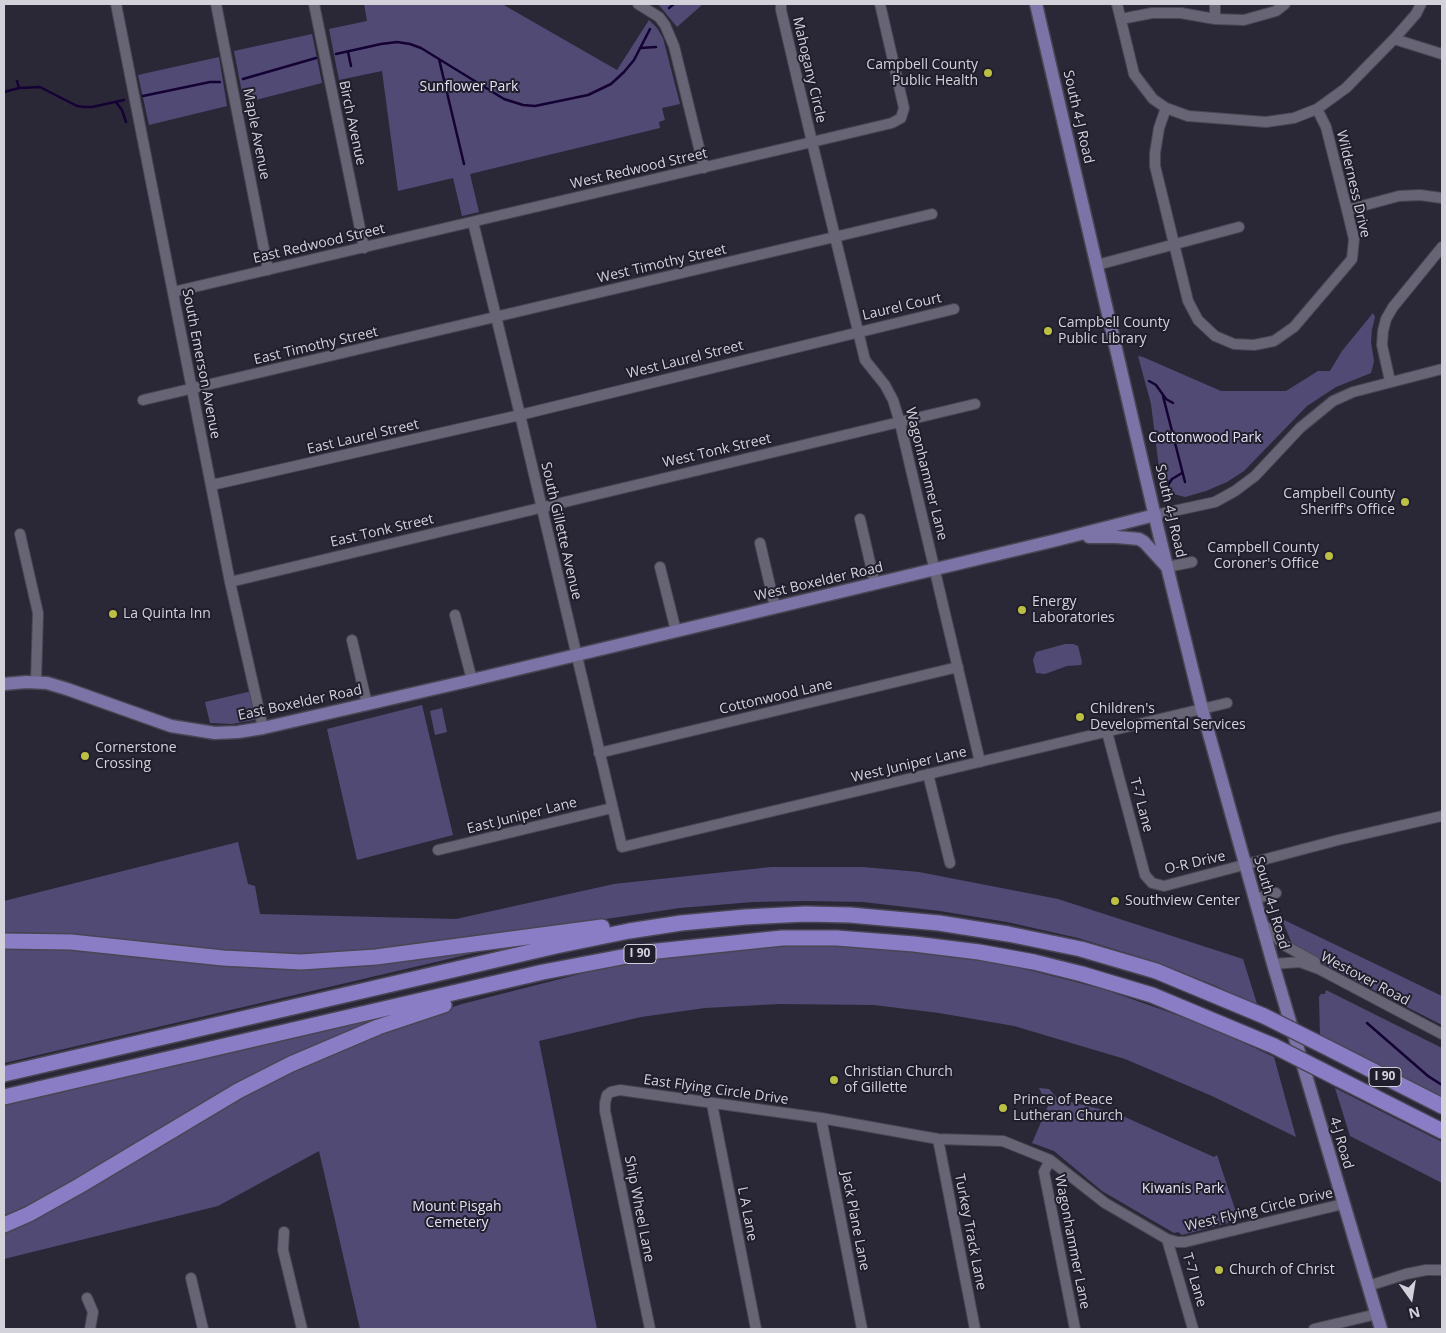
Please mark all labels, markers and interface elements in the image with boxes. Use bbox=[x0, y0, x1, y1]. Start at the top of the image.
street label: Mahogany Circle bbox=[789, 15, 829, 125]
place label: Campbell County Public Health bbox=[866, 57, 978, 90]
marker: Campbell County Public Health bbox=[982, 67, 994, 79]
street label: South 4-J Road bbox=[1059, 69, 1097, 165]
street label: Birch Avenue bbox=[335, 79, 369, 167]
park label: Sunflower Park bbox=[420, 79, 518, 95]
street label: Maple Avenue bbox=[239, 87, 273, 181]
street label: Wilderness Drive bbox=[1332, 129, 1374, 239]
street label: West Redwood Street bbox=[569, 145, 709, 193]
street label: East Redwood Street bbox=[251, 221, 387, 267]
street label: West Timothy Street bbox=[596, 241, 728, 287]
street label: South Emerson Avenue bbox=[178, 288, 224, 440]
street label: Laurel Court bbox=[861, 290, 943, 324]
place label: Campbell County Public Library bbox=[1058, 315, 1170, 348]
street label: East Timothy Street bbox=[252, 324, 380, 368]
marker: Campbell County Public Library bbox=[1042, 325, 1054, 337]
street label: West Laurel Street bbox=[625, 337, 745, 383]
street label: Wagonhammer Lane bbox=[901, 406, 951, 542]
street label: East Laurel Street bbox=[305, 416, 421, 458]
street label: West Tonk Street bbox=[661, 430, 773, 472]
park label: Cottonwood Park bbox=[1148, 430, 1262, 446]
street label: South Gillette Avenue bbox=[537, 461, 585, 601]
street label: South 4-J Road bbox=[1151, 463, 1189, 559]
place label: Campbell County Sheriff's Office bbox=[1283, 486, 1395, 518]
marker: Campbell County Sheriff's Office bbox=[1399, 496, 1411, 508]
street label: East Tonk Street bbox=[329, 511, 435, 551]
place label: Campbell County Coroner's Office bbox=[1207, 540, 1319, 572]
marker: Campbell County Coroner's Office bbox=[1323, 550, 1335, 562]
street label: West Boxelder Road bbox=[753, 559, 885, 605]
place label: Energy Laboratories bbox=[1032, 594, 1115, 626]
marker: Energy Laboratories bbox=[1016, 604, 1028, 616]
place label: La Quinta Inn bbox=[123, 606, 211, 622]
marker: La Quinta Inn bbox=[107, 608, 119, 620]
street label: Cottonwood Lane bbox=[718, 676, 834, 718]
street label: East Boxelder Road bbox=[237, 682, 363, 724]
place label: Children's Developmental Services bbox=[1090, 701, 1246, 734]
marker: Children's Developmental Services bbox=[1074, 711, 1086, 723]
place label: Cornerstone Crossing bbox=[95, 740, 177, 772]
street label: West Juniper Lane bbox=[850, 744, 968, 786]
marker: Cornerstone Crossing bbox=[79, 750, 91, 762]
street label: T-7 Lane bbox=[1126, 776, 1156, 834]
street label: East Juniper Lane bbox=[465, 794, 579, 838]
street label: O-R Drive bbox=[1163, 848, 1227, 878]
street label: South 4-J Road bbox=[1250, 855, 1292, 951]
place label: Southview Center bbox=[1125, 893, 1240, 909]
marker: Southview Center bbox=[1109, 895, 1121, 907]
road number: I 90 bbox=[624, 944, 656, 964]
street label: Westover Road bbox=[1318, 948, 1412, 1010]
place label: Christian Church of Gillette bbox=[844, 1064, 953, 1096]
road number: I 90 bbox=[1369, 1068, 1401, 1086]
street label: East Flying Circle Drive bbox=[643, 1072, 789, 1108]
marker: Christian Church of Gillette bbox=[828, 1074, 840, 1086]
place label: Prince of Peace Lutheran Church bbox=[1013, 1092, 1123, 1124]
marker: Prince of Peace Lutheran Church bbox=[997, 1102, 1009, 1114]
street label: 4-J Road bbox=[1326, 1115, 1356, 1171]
street label: Ship Wheel Lane bbox=[620, 1154, 658, 1264]
street label: Jack Plane Lane bbox=[837, 1170, 873, 1272]
street label: Turkey Track Lane bbox=[950, 1172, 990, 1292]
street label: Wagonhammer Lane bbox=[1051, 1173, 1093, 1311]
park label: Kiwanis Park bbox=[1142, 1181, 1224, 1197]
street label: L A Lane bbox=[734, 1185, 760, 1243]
street label: West Flying Circle Drive bbox=[1183, 1185, 1335, 1235]
park label: Mount Pisgah Cemetery bbox=[412, 1199, 502, 1232]
street label: T-7 Lane bbox=[1178, 1251, 1210, 1309]
place label: Church of Christ bbox=[1229, 1262, 1335, 1278]
marker: Church of Christ bbox=[1213, 1264, 1225, 1276]
north arrow bbox=[1386, 1273, 1436, 1323]
text: N bbox=[1407, 1303, 1422, 1324]

